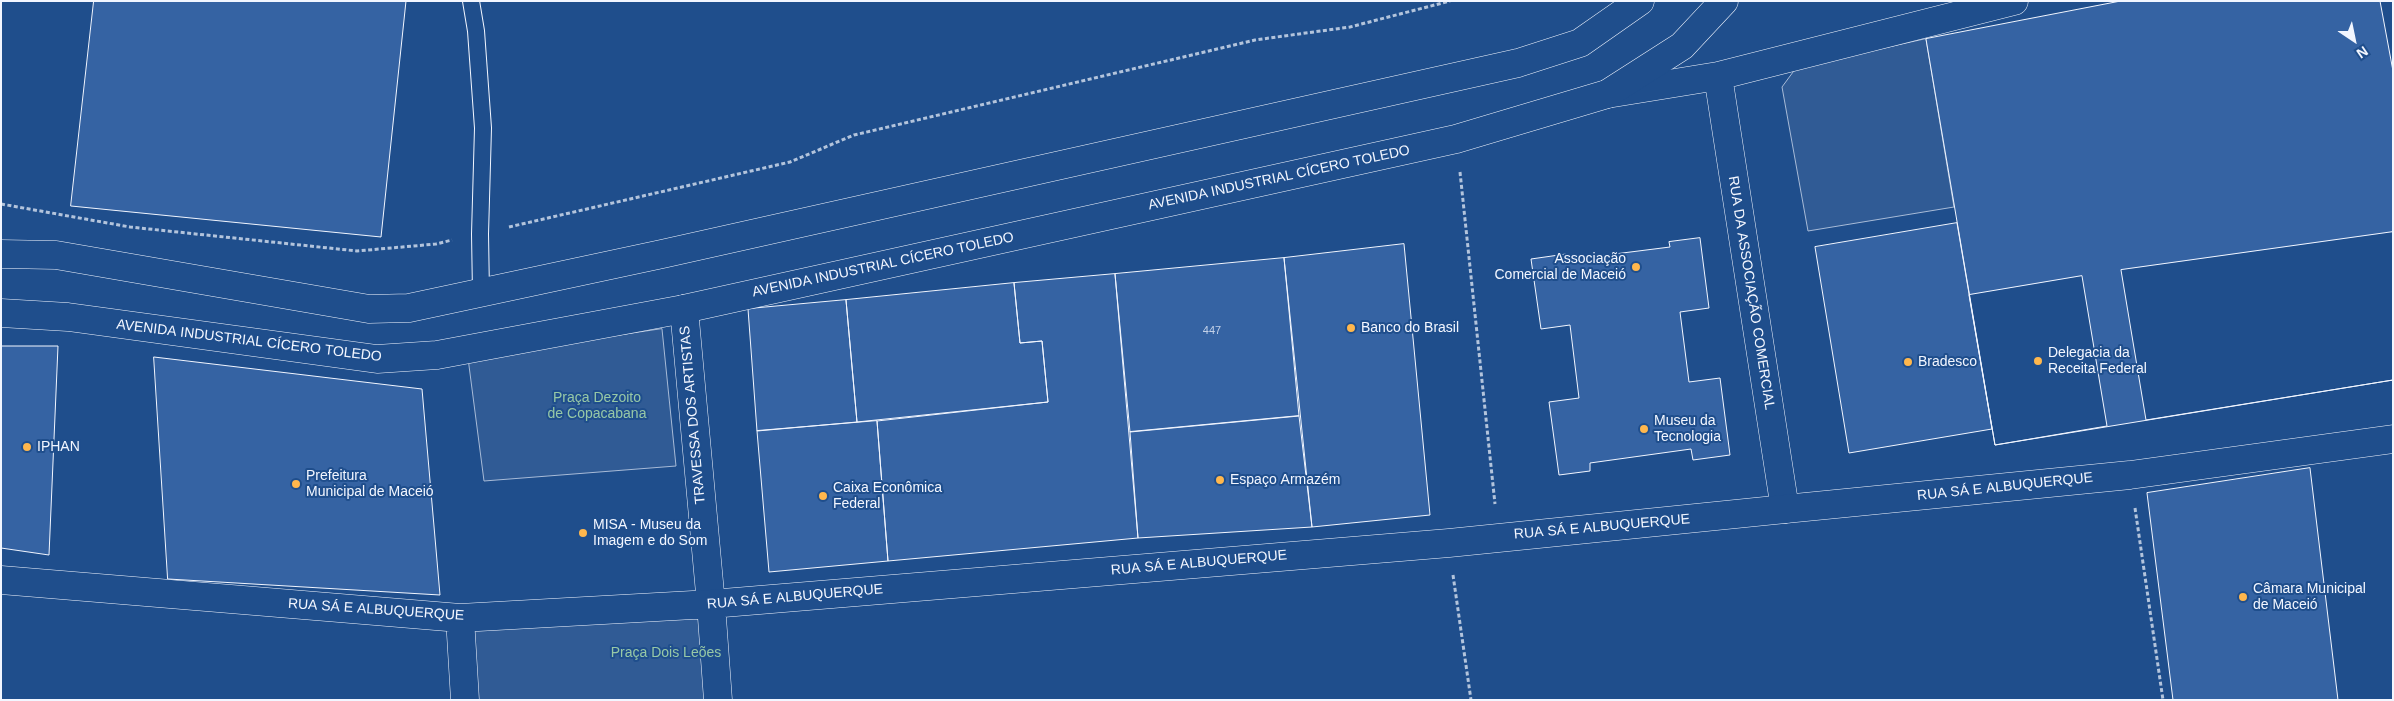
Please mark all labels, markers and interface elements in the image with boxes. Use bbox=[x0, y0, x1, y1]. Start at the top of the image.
north arrow bbox=[2329, 15, 2379, 65]
text: N bbox=[2354, 43, 2371, 62]
street label: AVENIDA INDUSTRIAL CÍCERO TOLEDO bbox=[1147, 142, 1411, 214]
street label: RUA DA ASSOCIAÇÃO COMERCIAL bbox=[1724, 175, 1778, 411]
street label: AVENIDA INDUSTRIAL CÍCERO TOLEDO bbox=[751, 229, 1015, 301]
place label: Associação Comercial de Maceió bbox=[1495, 251, 1626, 284]
marker: Associação Comercial de Maceió bbox=[1630, 261, 1642, 273]
street label: AVENIDA INDUSTRIAL CÍCERO TOLEDO bbox=[115, 316, 383, 366]
place label: Banco do Brasil bbox=[1361, 320, 1459, 336]
marker: Banco do Brasil bbox=[1345, 322, 1357, 334]
house number: 447 bbox=[1203, 324, 1221, 338]
street label: TRAVESSA DOS ARTISTAS bbox=[677, 325, 709, 505]
place label: Delegacia da Receita Federal bbox=[2048, 345, 2147, 378]
place label: Bradesco bbox=[1918, 354, 1977, 370]
marker: Delegacia da Receita Federal bbox=[2032, 355, 2044, 367]
marker: Bradesco bbox=[1902, 356, 1914, 368]
park label: Praça Dezoito de Copacabana bbox=[548, 390, 646, 422]
place label: Museu da Tecnologia bbox=[1654, 413, 1721, 446]
marker: Museu da Tecnologia bbox=[1638, 423, 1650, 435]
place label: IPHAN bbox=[37, 439, 80, 455]
marker: IPHAN bbox=[21, 441, 33, 453]
place label: Prefeitura Municipal de Maceió bbox=[306, 468, 434, 501]
street label: RUA SÁ E ALBUQUERQUE bbox=[1916, 469, 2094, 505]
place label: Espaço Armazém bbox=[1230, 472, 1340, 488]
marker: Espaço Armazém bbox=[1214, 474, 1226, 486]
marker: Prefeitura Municipal de Maceió bbox=[290, 478, 302, 490]
place label: Caixa Econômica Federal bbox=[833, 480, 942, 512]
marker: Caixa Econômica Federal bbox=[817, 490, 829, 502]
street label: RUA SÁ E ALBUQUERQUE bbox=[1513, 511, 1691, 543]
place label: MISA - Museu da Imagem e do Som bbox=[593, 517, 707, 550]
marker: MISA - Museu da Imagem e do Som bbox=[577, 527, 589, 539]
street label: RUA SÁ E ALBUQUERQUE bbox=[1110, 547, 1288, 579]
street label: RUA SÁ E ALBUQUERQUE bbox=[706, 581, 884, 613]
place label: Câmara Municipal de Maceió bbox=[2253, 581, 2366, 614]
marker: Câmara Municipal de Maceió bbox=[2237, 591, 2249, 603]
street label: RUA SÁ E ALBUQUERQUE bbox=[287, 595, 465, 625]
park label: Praça Dois Leões bbox=[611, 645, 721, 661]

